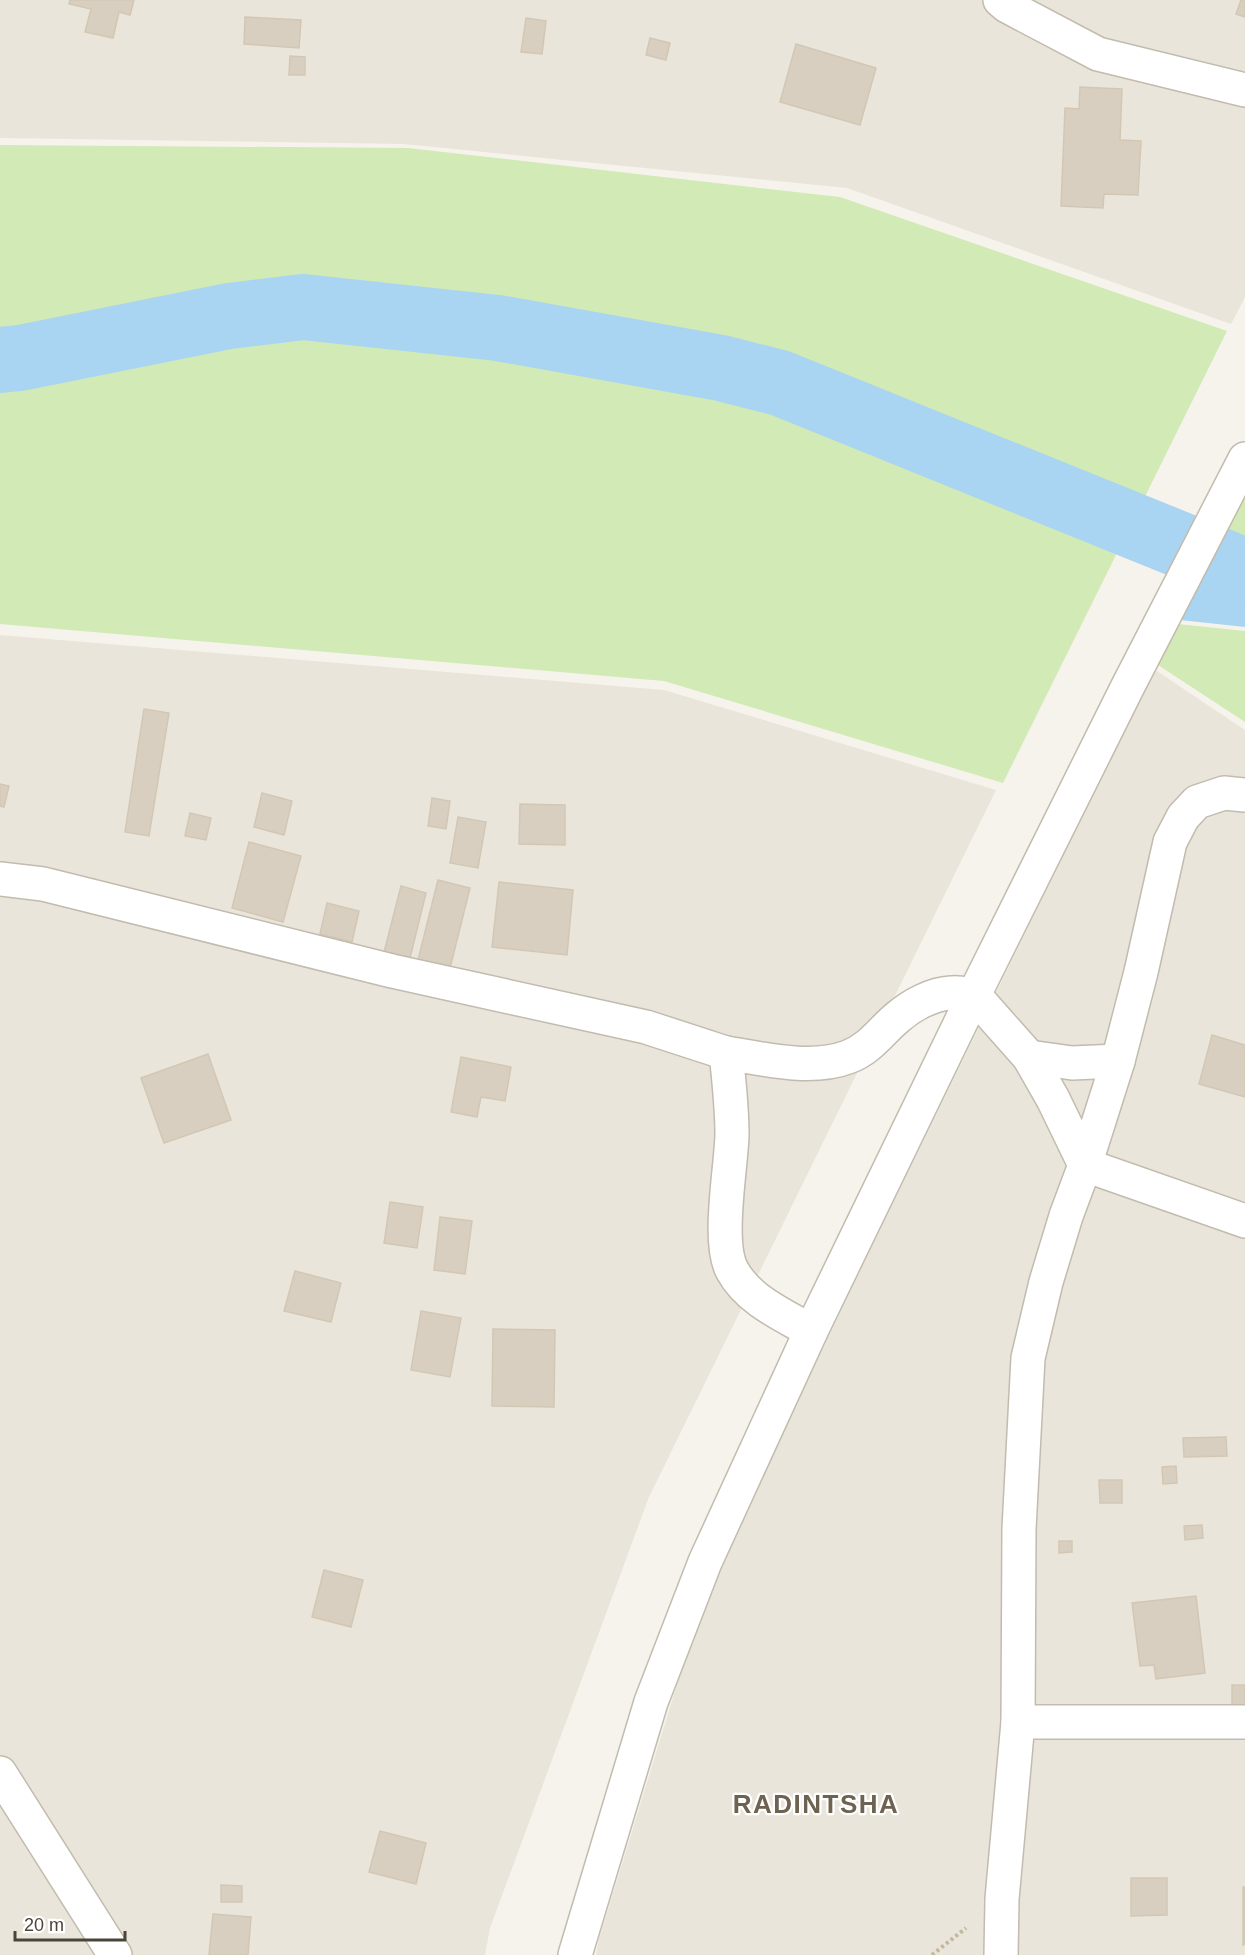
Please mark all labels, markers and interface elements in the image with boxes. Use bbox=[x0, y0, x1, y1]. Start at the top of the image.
district label: RADINTSHA bbox=[733, 1789, 899, 1819]
scale bar bbox=[15, 1904, 124, 1942]
text: 20 m bbox=[24, 1915, 64, 1935]

